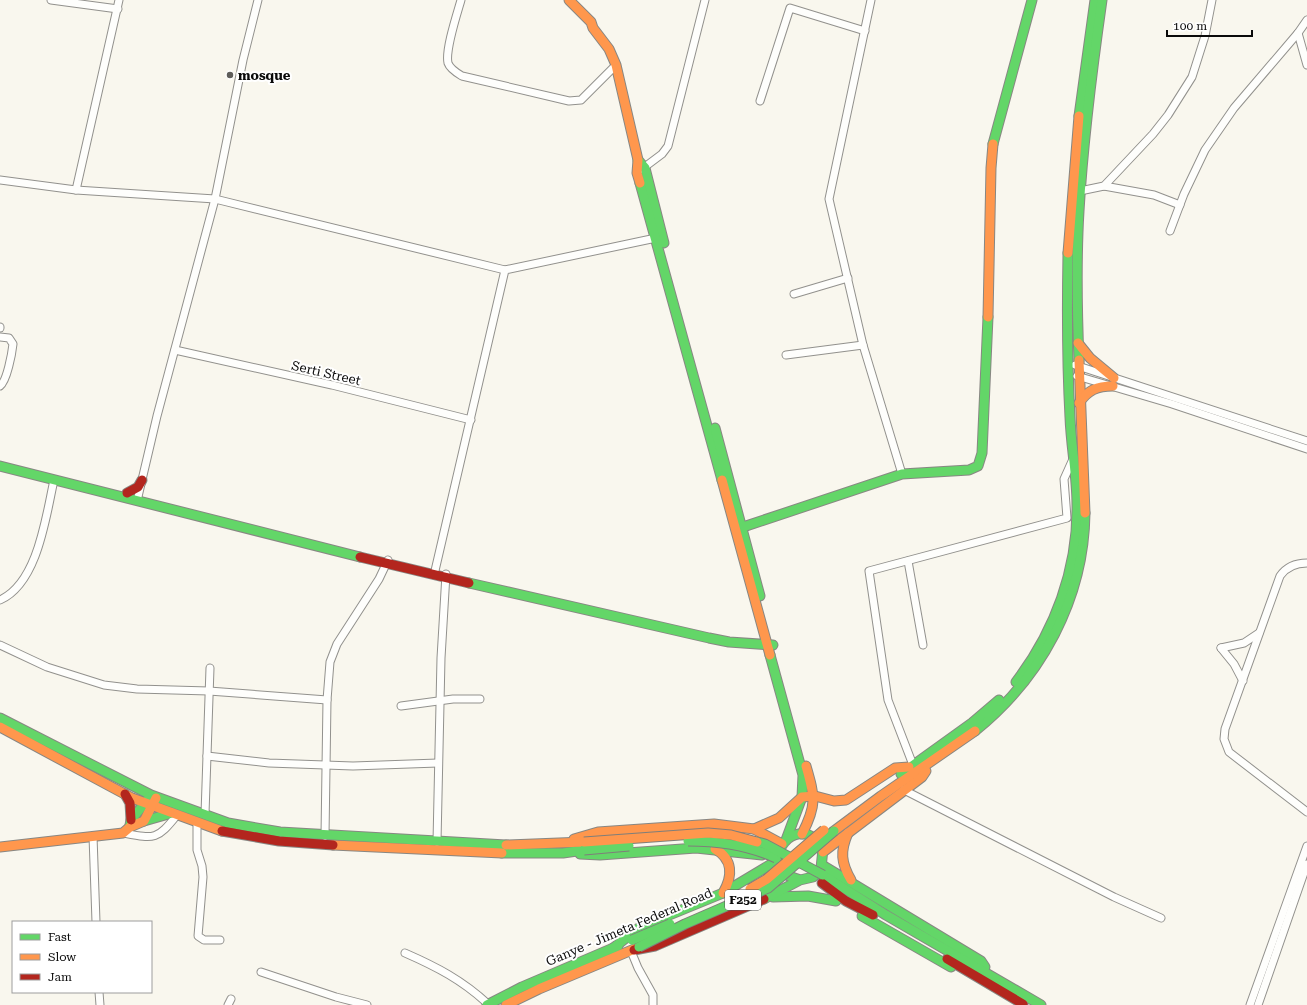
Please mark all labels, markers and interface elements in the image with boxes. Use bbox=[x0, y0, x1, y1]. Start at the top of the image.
scale bar bbox=[1167, 12, 1252, 38]
text: 100 m bbox=[1173, 19, 1207, 33]
place label: mosque bbox=[238, 68, 291, 83]
marker: mosque bbox=[225, 70, 235, 80]
street label: Serti Street bbox=[290, 358, 362, 388]
street label: Ganye - Jimeta Federal Road bbox=[543, 885, 715, 969]
road number: F252 bbox=[725, 890, 761, 910]
legend bbox=[12, 921, 152, 993]
text: Fast bbox=[48, 930, 72, 944]
text: Slow bbox=[48, 950, 76, 964]
text: Jam bbox=[48, 970, 72, 984]

